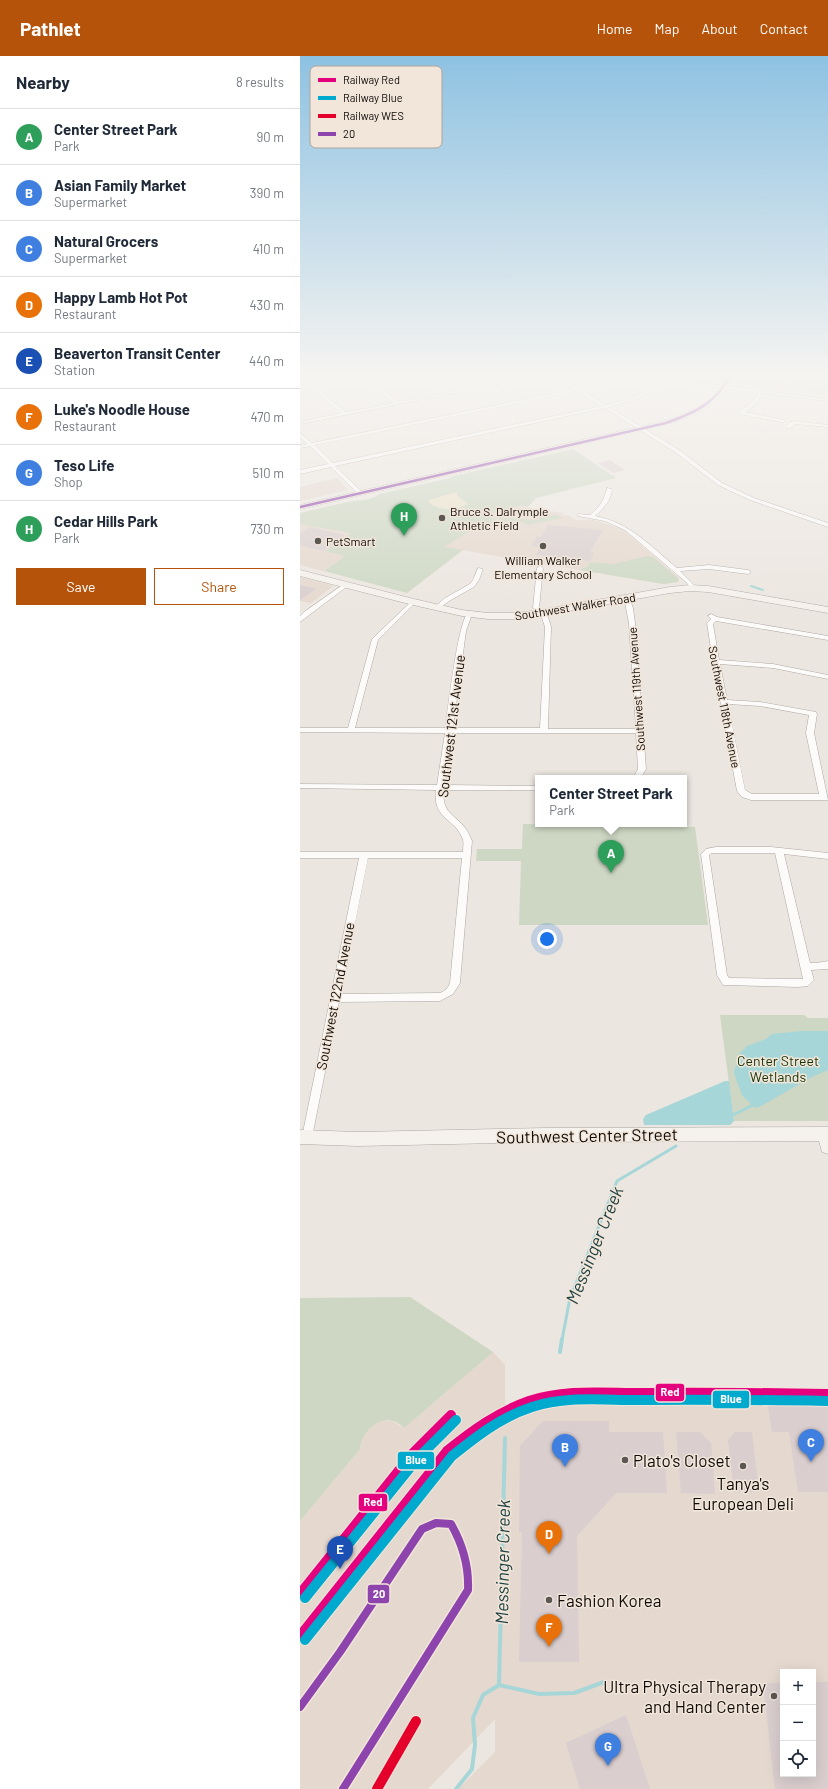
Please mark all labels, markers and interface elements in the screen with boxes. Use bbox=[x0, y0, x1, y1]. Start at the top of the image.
text: Pathlet bbox=[20, 17, 81, 40]
text: Home bbox=[597, 20, 633, 37]
text: Map bbox=[655, 20, 679, 37]
text: About bbox=[701, 20, 738, 37]
text: Contact bbox=[760, 20, 808, 37]
legend bbox=[310, 66, 442, 148]
text: Nearby bbox=[16, 72, 70, 92]
text: Railway Red bbox=[343, 73, 400, 86]
text: 8 results bbox=[236, 74, 284, 90]
text: Railway Blue bbox=[343, 91, 403, 104]
text: Railway WES bbox=[343, 109, 404, 122]
text: Center Street Park bbox=[54, 120, 178, 138]
text: 20 bbox=[343, 127, 355, 140]
text: A bbox=[25, 129, 33, 145]
text: 90 m bbox=[257, 129, 284, 145]
text: Park bbox=[54, 138, 80, 154]
text: Asian Family Market bbox=[54, 176, 186, 194]
text: B bbox=[25, 185, 33, 201]
text: 390 m bbox=[250, 185, 284, 201]
text: Supermarket bbox=[54, 194, 127, 210]
text: Natural Grocers bbox=[54, 232, 158, 250]
text: C bbox=[25, 241, 33, 257]
text: 410 m bbox=[253, 241, 284, 257]
text: Supermarket bbox=[54, 250, 127, 266]
text: Happy Lamb Hot Pot bbox=[54, 288, 188, 306]
text: D bbox=[25, 297, 33, 313]
text: 430 m bbox=[249, 297, 284, 313]
text: Restaurant bbox=[54, 306, 116, 322]
text: Beaverton Transit Center bbox=[54, 344, 220, 362]
text: E bbox=[25, 353, 33, 369]
text: 440 m bbox=[249, 353, 284, 369]
text: Station bbox=[54, 362, 95, 378]
text: Luke's Noodle House bbox=[54, 400, 190, 418]
text: F bbox=[25, 409, 33, 425]
text: 470 m bbox=[250, 409, 284, 425]
text: Restaurant bbox=[54, 418, 116, 434]
text: Teso Life bbox=[54, 456, 114, 474]
text: G bbox=[25, 465, 33, 481]
text: 510 m bbox=[252, 465, 284, 481]
text: Shop bbox=[54, 474, 83, 490]
pin: H bbox=[391, 503, 417, 536]
place label: Bruce S. DaIrymple Athletic Field bbox=[450, 504, 548, 532]
text: Cedar Hills Park bbox=[54, 512, 158, 530]
marker: Bruce S. DaIrymple Athletic Field bbox=[437, 513, 447, 523]
text: H bbox=[25, 521, 33, 537]
text: 730 m bbox=[250, 521, 284, 537]
text: Park bbox=[54, 530, 80, 546]
place label: PetSmart bbox=[326, 534, 376, 548]
marker: PetSmart bbox=[313, 536, 323, 546]
marker: William Walker Elementary School bbox=[538, 541, 548, 551]
place label: William Walker Elementary School bbox=[494, 553, 592, 581]
button: Save bbox=[16, 568, 146, 605]
button: Share bbox=[154, 568, 284, 605]
street label: Southwest Walker Road bbox=[513, 590, 637, 622]
street label: Southwest 119th Avenue bbox=[625, 627, 647, 751]
street label: Southwest 118th Avenue bbox=[706, 645, 744, 769]
street label: Southwest 121st Avenue bbox=[434, 654, 468, 798]
popup bbox=[535, 775, 687, 827]
text: Center Street Park bbox=[549, 784, 673, 802]
text: Park bbox=[549, 802, 575, 818]
pin: A bbox=[598, 840, 624, 873]
street label: Southwest 122nd Avenue bbox=[312, 921, 358, 1071]
your location bbox=[537, 929, 557, 949]
park label: Center Street Wetlands bbox=[737, 1052, 819, 1085]
street label: Southwest Center Street bbox=[496, 1123, 678, 1147]
water label: Messinger Creek bbox=[560, 1183, 628, 1307]
line badge: Red bbox=[655, 1383, 685, 1402]
text: Red bbox=[661, 1385, 679, 1398]
line badge: Blue bbox=[712, 1390, 750, 1409]
text: Blue bbox=[720, 1392, 742, 1405]
pin: C bbox=[798, 1429, 824, 1462]
pin: B bbox=[552, 1434, 578, 1467]
place label: Plato's Closet bbox=[633, 1450, 731, 1470]
line badge: Blue bbox=[397, 1451, 435, 1470]
text: Blue bbox=[405, 1453, 427, 1466]
marker: Plato's Closet bbox=[620, 1455, 630, 1465]
marker: Tanya's European Deli bbox=[738, 1461, 748, 1471]
place label: Tanya's European Deli bbox=[692, 1473, 794, 1513]
line badge: Red bbox=[358, 1493, 388, 1512]
text: Red bbox=[364, 1495, 382, 1508]
water label: Messinger Creek bbox=[490, 1499, 514, 1625]
pin: D bbox=[536, 1521, 562, 1554]
pin: E bbox=[327, 1536, 353, 1569]
line badge: 20 bbox=[367, 1584, 390, 1604]
text: 20 bbox=[373, 1587, 385, 1600]
place label: Fashion Korea bbox=[557, 1590, 661, 1610]
marker: Fashion Korea bbox=[544, 1595, 554, 1605]
pin: F bbox=[536, 1614, 562, 1647]
map controls bbox=[780, 1669, 816, 1777]
button: + bbox=[780, 1669, 816, 1705]
place label: Ultra Physical Therapy and Hand Center bbox=[603, 1676, 766, 1716]
marker: Ultra Physical Therapy and Hand Center bbox=[769, 1691, 779, 1701]
button: − bbox=[780, 1705, 816, 1741]
pin: G bbox=[595, 1733, 621, 1766]
button: locate bbox=[780, 1741, 816, 1777]

